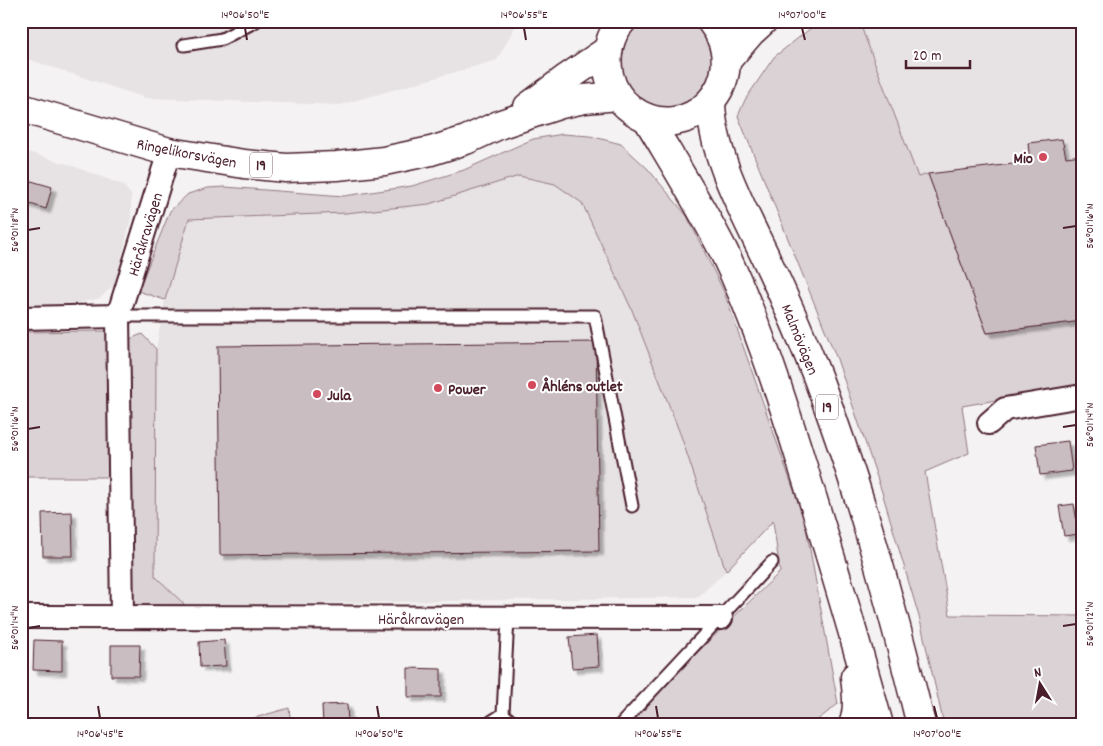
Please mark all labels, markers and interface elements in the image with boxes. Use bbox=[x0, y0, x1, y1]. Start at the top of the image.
text: 14°06'50"E bbox=[221, 7, 270, 24]
text: 14°06'55"E bbox=[500, 7, 548, 24]
text: 14°07'00"E bbox=[778, 7, 826, 24]
scale bar bbox=[906, 38, 969, 70]
text: 20 m bbox=[913, 46, 941, 68]
street label: Ringelikorsvägen bbox=[135, 133, 238, 175]
place label: Mio bbox=[1014, 148, 1033, 171]
marker: Mio bbox=[1037, 151, 1049, 163]
road number: 19 bbox=[250, 152, 272, 178]
street label: Häråkravägen bbox=[123, 190, 170, 279]
text: 56°01'16"N bbox=[1082, 203, 1099, 249]
text: 56°01'18"N bbox=[7, 208, 24, 252]
street label: Malmövägen bbox=[774, 301, 823, 379]
place label: Åhléns outlet bbox=[542, 376, 623, 399]
place label: Power bbox=[448, 379, 487, 402]
marker: Åhléns outlet bbox=[526, 379, 538, 391]
marker: Power bbox=[432, 382, 444, 394]
place label: Jula bbox=[327, 385, 353, 408]
marker: Jula bbox=[311, 388, 323, 400]
road number: 19 bbox=[816, 394, 838, 420]
text: 56°01'14"N bbox=[1082, 403, 1099, 447]
text: 56°01'16"N bbox=[7, 406, 24, 452]
text: 56°01'12"N bbox=[1082, 601, 1099, 646]
text: 56°01'14"N bbox=[7, 606, 24, 650]
street label: Häråkravägen bbox=[378, 609, 464, 632]
north arrow bbox=[1016, 658, 1066, 708]
text: N bbox=[1033, 663, 1043, 684]
text: 14°06'45"E bbox=[77, 726, 124, 743]
text: 14°06'50"E bbox=[355, 726, 404, 743]
text: 14°06'55"E bbox=[634, 726, 682, 743]
text: 14°07'00"E bbox=[913, 726, 961, 743]

